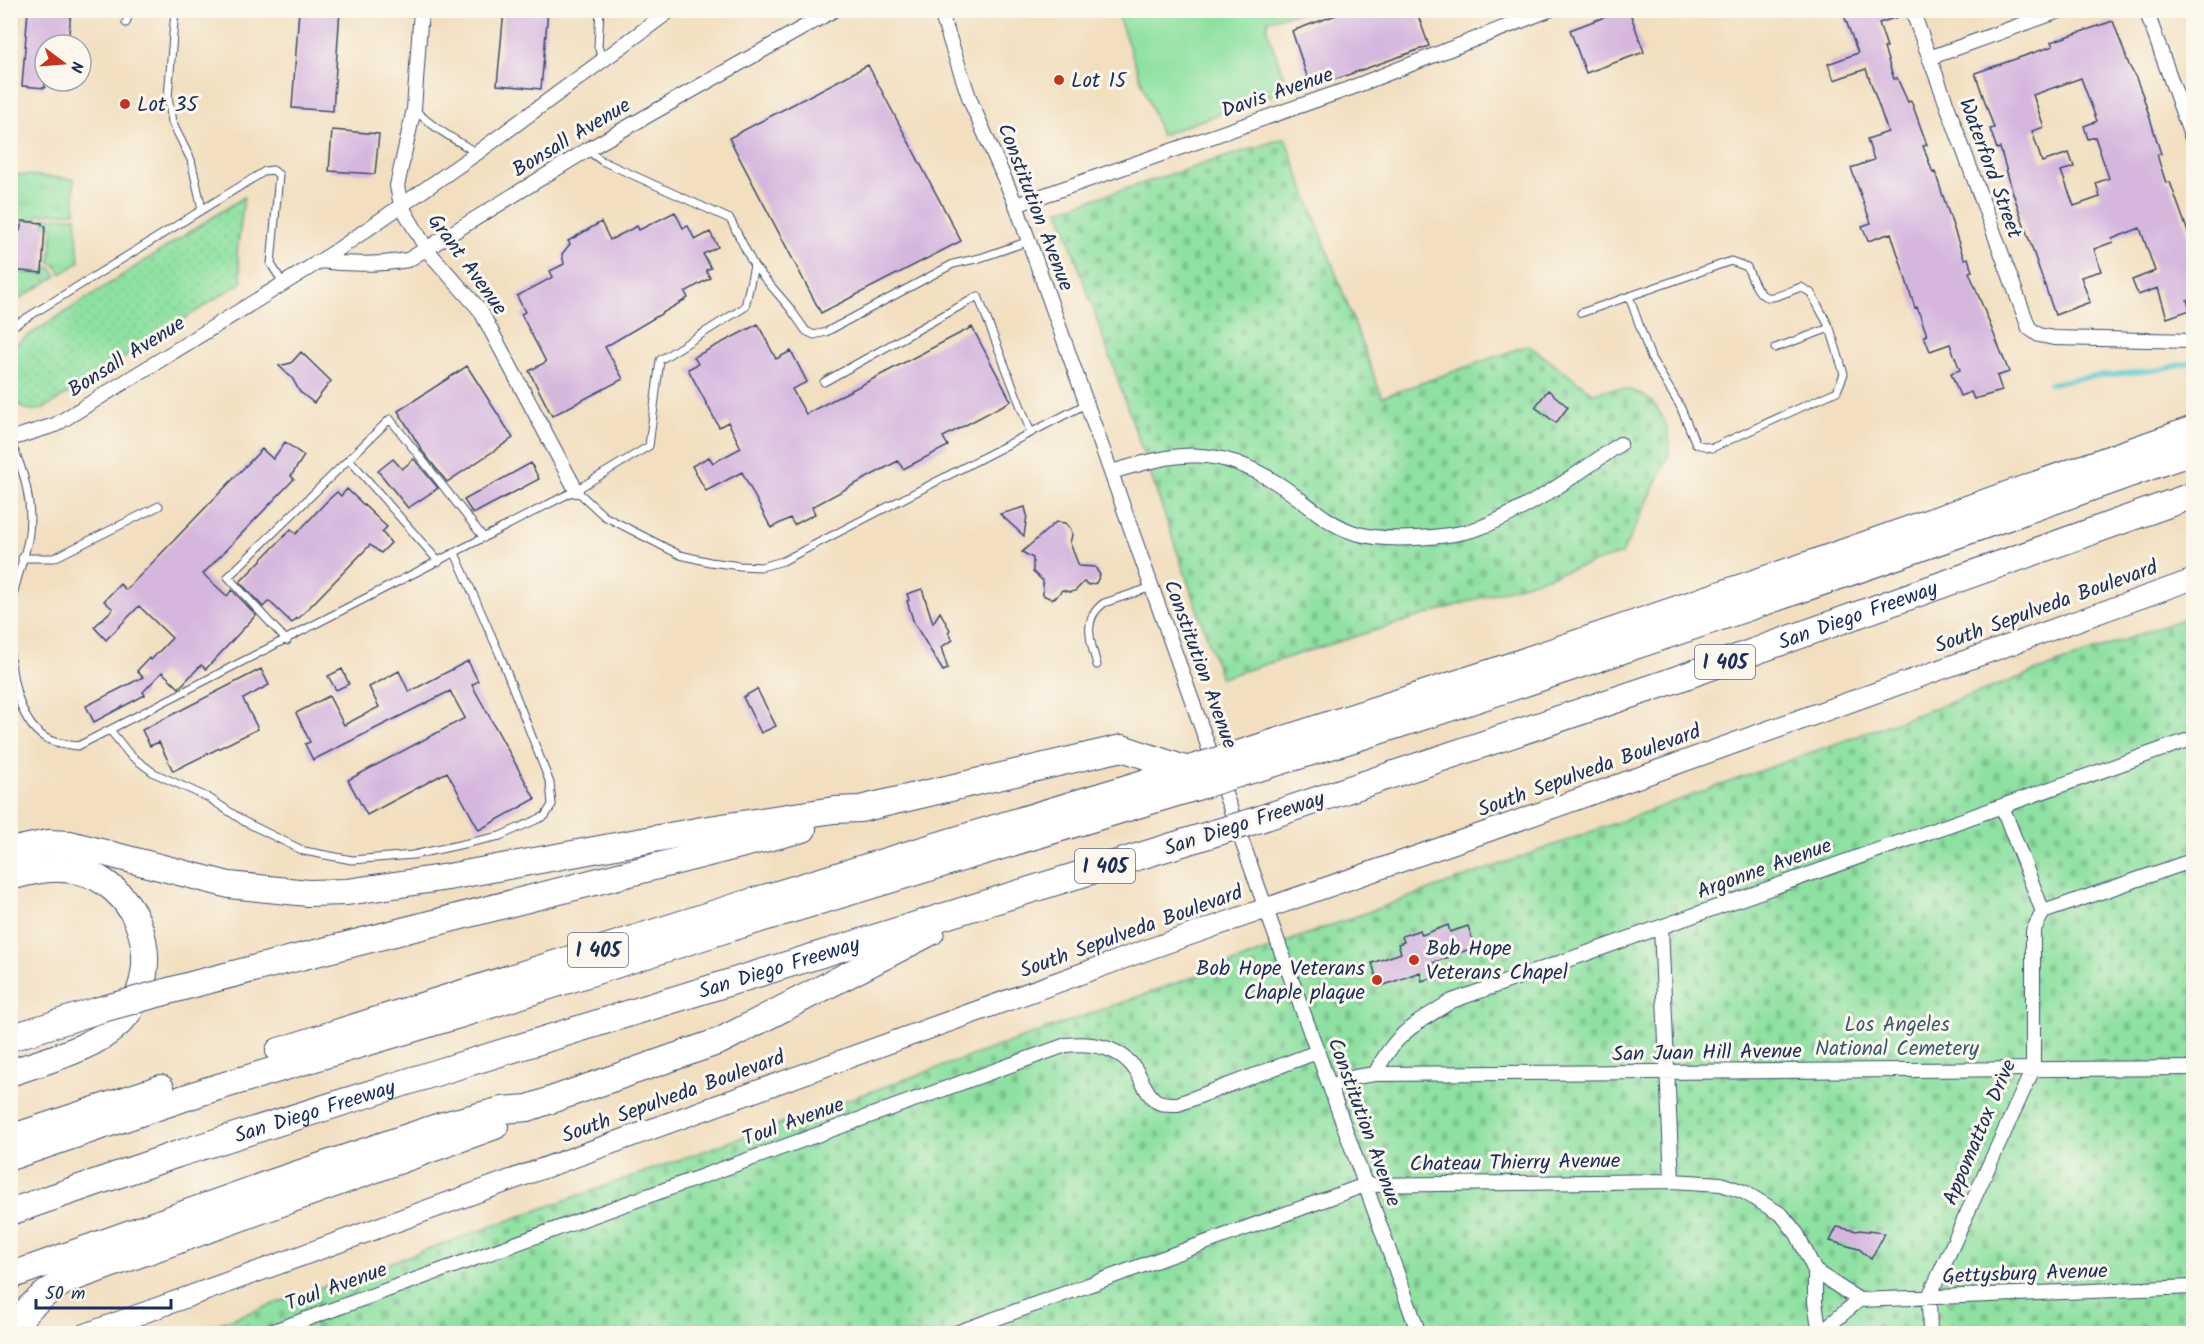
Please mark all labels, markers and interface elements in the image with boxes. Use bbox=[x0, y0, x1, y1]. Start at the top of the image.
north arrow bbox=[33, 33, 93, 93]
text: N bbox=[63, 58, 89, 75]
street label: Davis Avenue bbox=[1217, 59, 1338, 128]
place label: Lot 15 bbox=[1071, 65, 1128, 98]
marker: Lot 15 bbox=[1052, 73, 1066, 87]
place label: Lot 35 bbox=[137, 89, 200, 122]
street label: Bonsall Avenue bbox=[506, 90, 638, 187]
street label: Waterford Street bbox=[1949, 94, 2031, 244]
marker: Lot 35 bbox=[118, 97, 132, 111]
street label: Constitution Avenue bbox=[987, 119, 1082, 297]
street label: Grant Avenue bbox=[418, 207, 515, 323]
street label: Bonsall Avenue bbox=[61, 308, 193, 407]
street label: South Sepulveda Boulevard bbox=[1930, 551, 2163, 663]
street label: San Diego Freeway bbox=[1774, 573, 1943, 660]
street label: Constitution Avenue bbox=[1154, 575, 1246, 754]
road number: I 405 bbox=[1695, 645, 1755, 679]
street label: South Sepulveda Boulevard bbox=[1473, 715, 1706, 827]
street label: San Diego Freeway bbox=[1160, 783, 1329, 866]
street label: Argonne Avenue bbox=[1692, 830, 1837, 909]
road number: I 405 bbox=[1075, 849, 1135, 883]
street label: South Sepulveda Boulevard bbox=[1015, 876, 1248, 988]
street label: San Diego Freeway bbox=[695, 928, 864, 1009]
road number: I 405 bbox=[568, 933, 628, 967]
place label: Bob Hope Veterans Chapel bbox=[1426, 933, 1568, 990]
place label: Bob Hope Veterans Chaple plaque bbox=[1196, 953, 1366, 1010]
marker: Bob Hope Veterans Chapel bbox=[1407, 953, 1421, 967]
marker: Bob Hope Veterans Chaple plaque bbox=[1370, 973, 1384, 987]
park label: Los Angeles National Cemetery bbox=[1815, 1009, 1979, 1066]
street label: Constitution Avenue bbox=[1318, 1033, 1410, 1212]
street label: San Juan Hill Avenue bbox=[1612, 1035, 1803, 1072]
street label: South Sepulveda Boulevard bbox=[557, 1041, 790, 1153]
street label: Appomattox Drive bbox=[1935, 1054, 2026, 1211]
street label: San Diego Freeway bbox=[230, 1072, 400, 1153]
street label: Toul Avenue bbox=[738, 1089, 850, 1156]
street label: Chateau Thierry Avenue bbox=[1409, 1145, 1621, 1182]
street label: Toul Avenue bbox=[281, 1254, 393, 1321]
street label: Gettysburg Avenue bbox=[1942, 1255, 2109, 1294]
scale bar bbox=[36, 1272, 171, 1310]
text: 50 m bbox=[45, 1280, 85, 1309]

